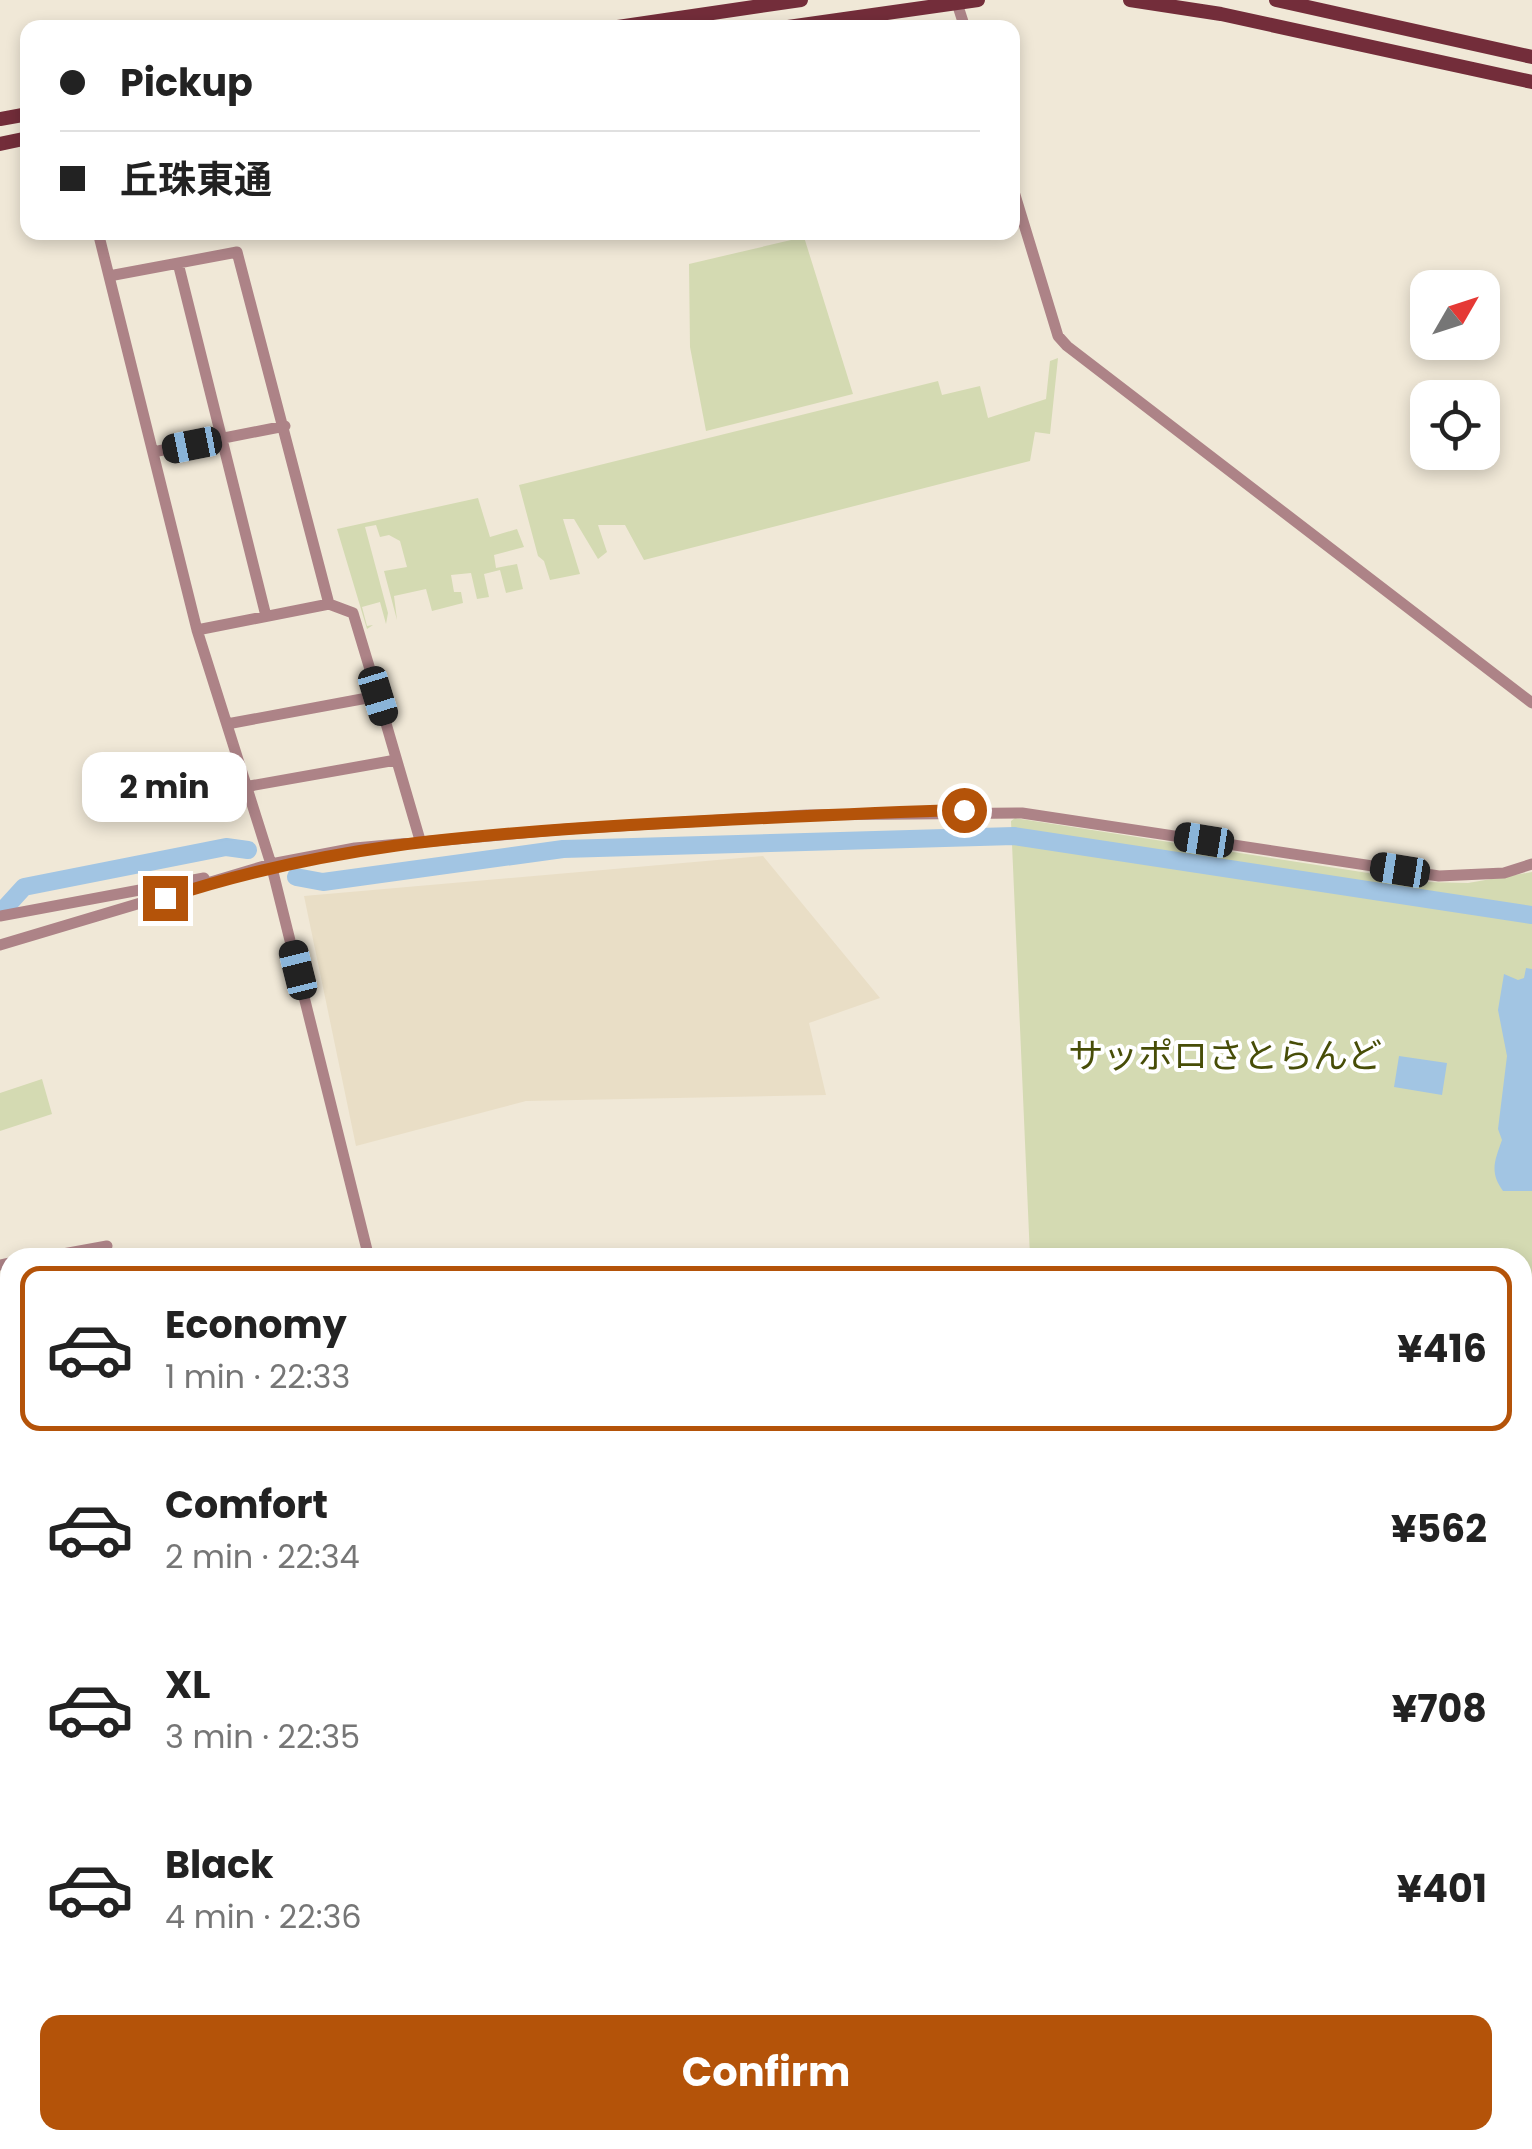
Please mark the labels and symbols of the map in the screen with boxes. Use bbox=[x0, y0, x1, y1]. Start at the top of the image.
north arrow bbox=[1410, 270, 1500, 360]
car bbox=[160, 425, 224, 465]
car bbox=[355, 663, 401, 729]
callout: 2 min bbox=[82, 753, 248, 823]
route start bbox=[942, 788, 987, 833]
car bbox=[1172, 820, 1236, 860]
car bbox=[1368, 850, 1432, 890]
route end bbox=[143, 876, 188, 921]
car bbox=[276, 937, 320, 1003]
park label: サッポロさとらんど bbox=[1068, 1031, 1382, 1080]

